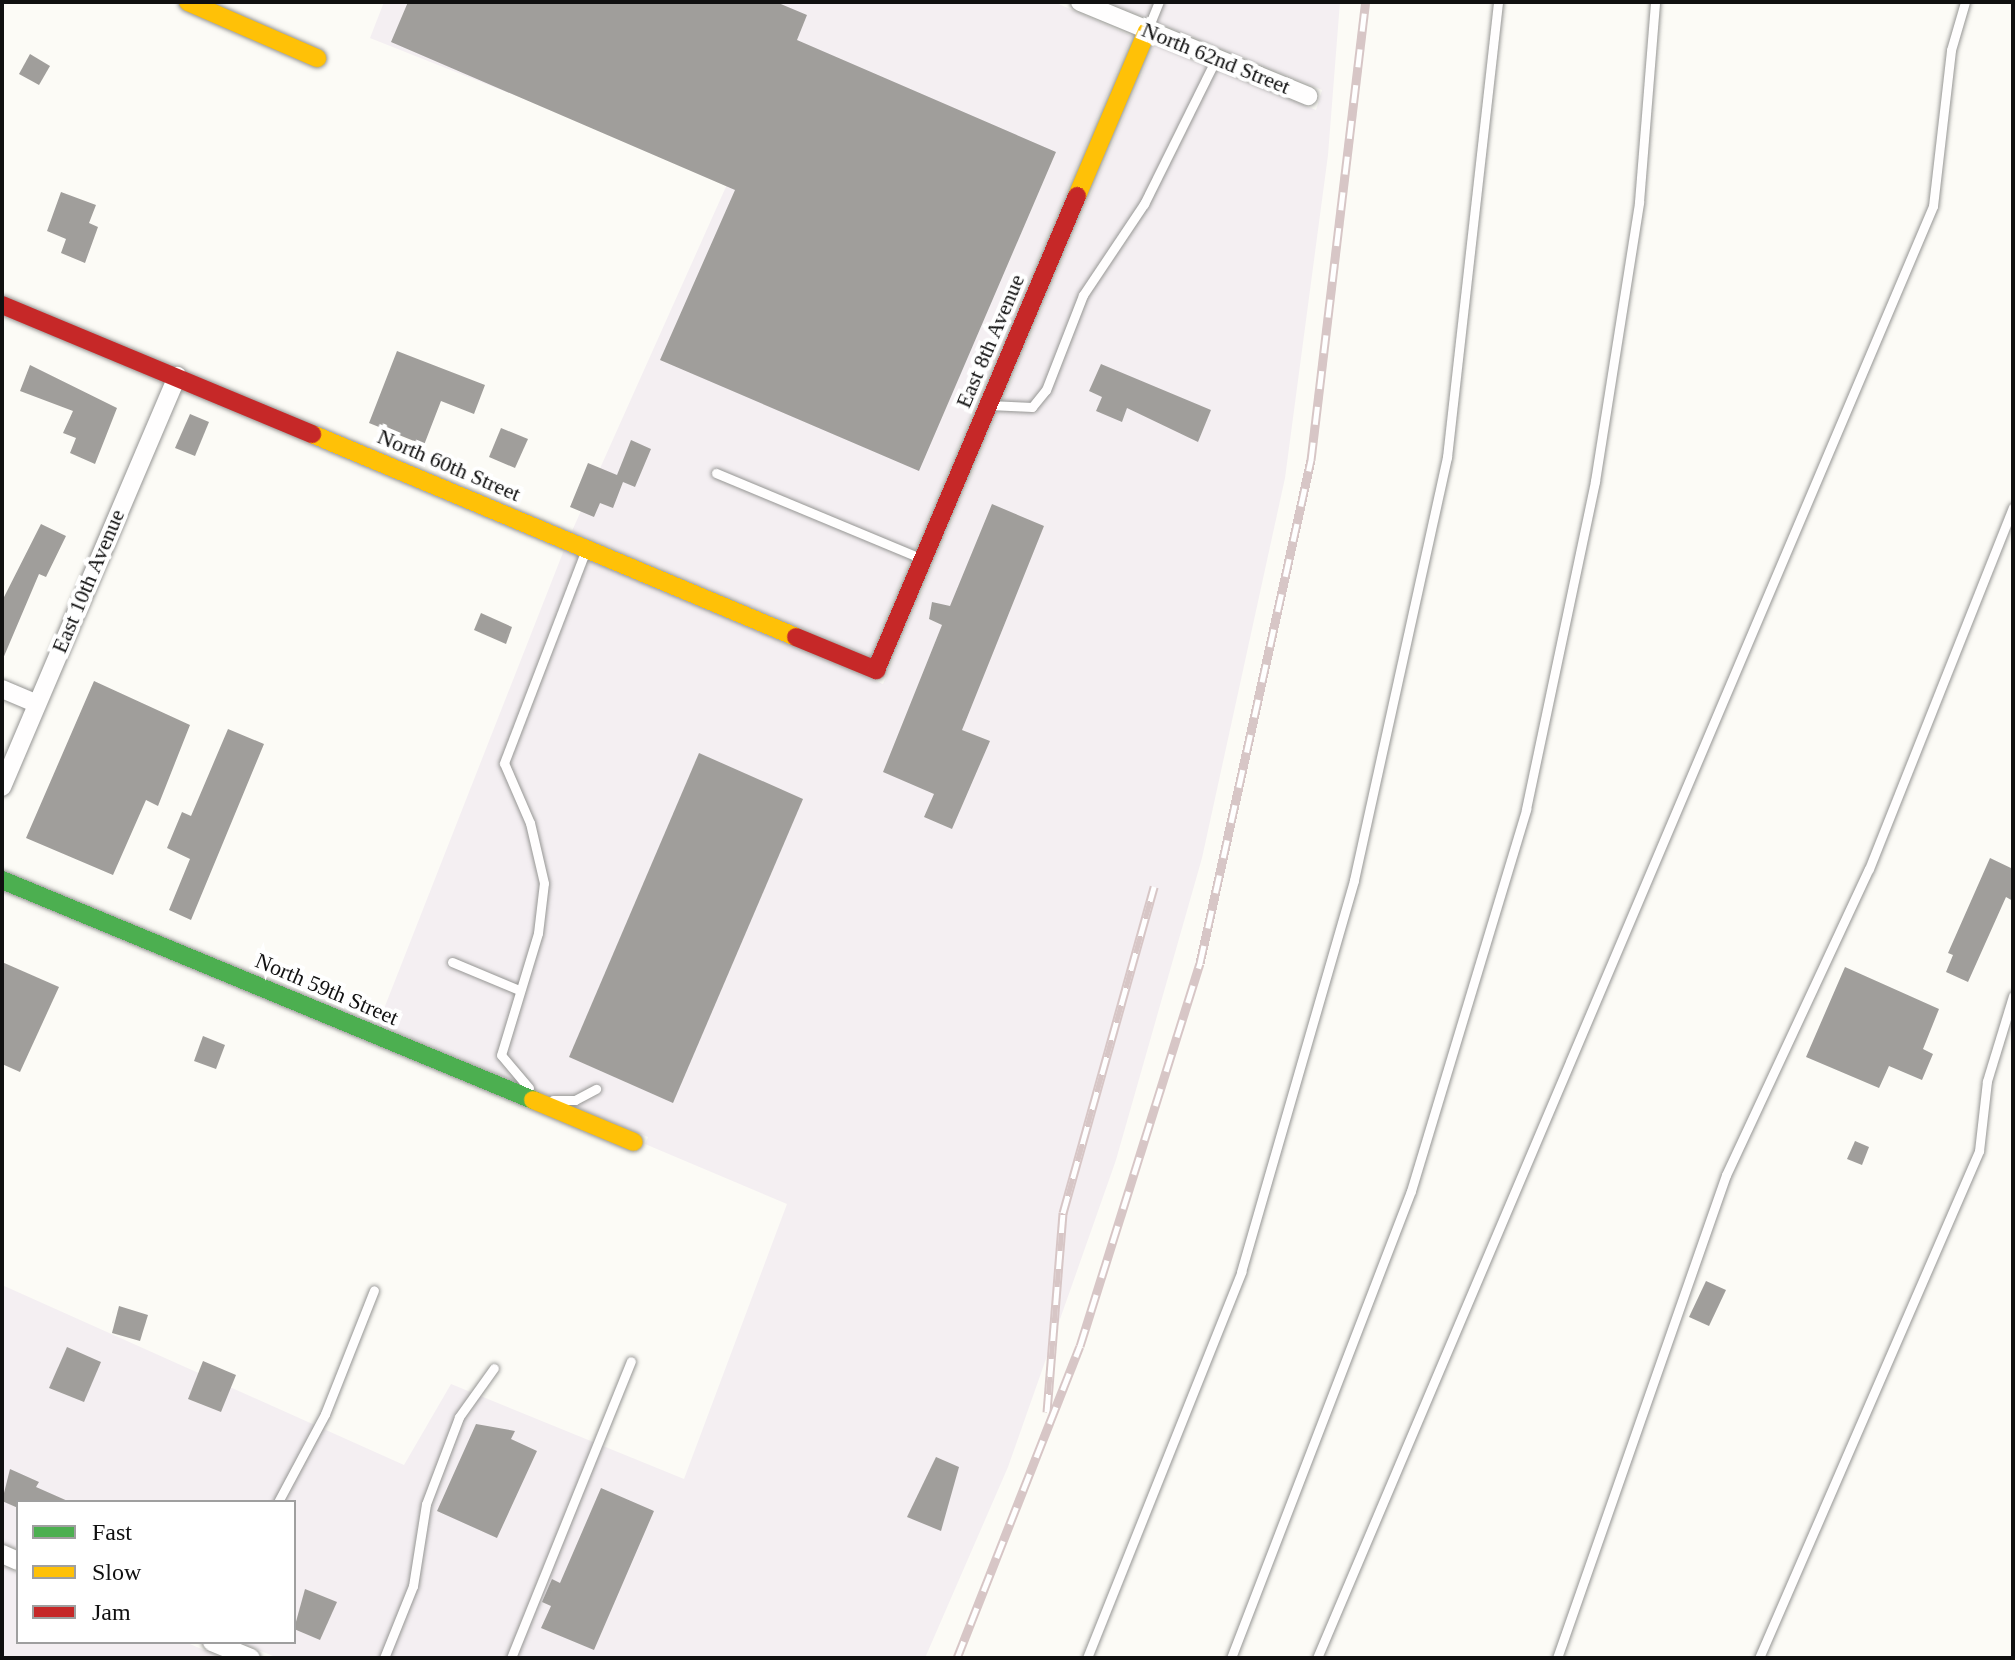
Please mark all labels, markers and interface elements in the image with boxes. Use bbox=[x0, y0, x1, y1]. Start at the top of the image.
street label: North 62nd Street bbox=[1138, 16, 1294, 100]
street label: East 8th Avenue bbox=[950, 270, 1030, 412]
street label: North 60th Street bbox=[374, 423, 524, 507]
street label: East 10th Avenue bbox=[46, 505, 130, 657]
street label: North 59th Street bbox=[252, 947, 402, 1031]
legend bbox=[16, 1500, 296, 1644]
text: Fast bbox=[92, 1519, 132, 1545]
text: Slow bbox=[92, 1559, 141, 1585]
text: Jam bbox=[92, 1599, 131, 1625]

